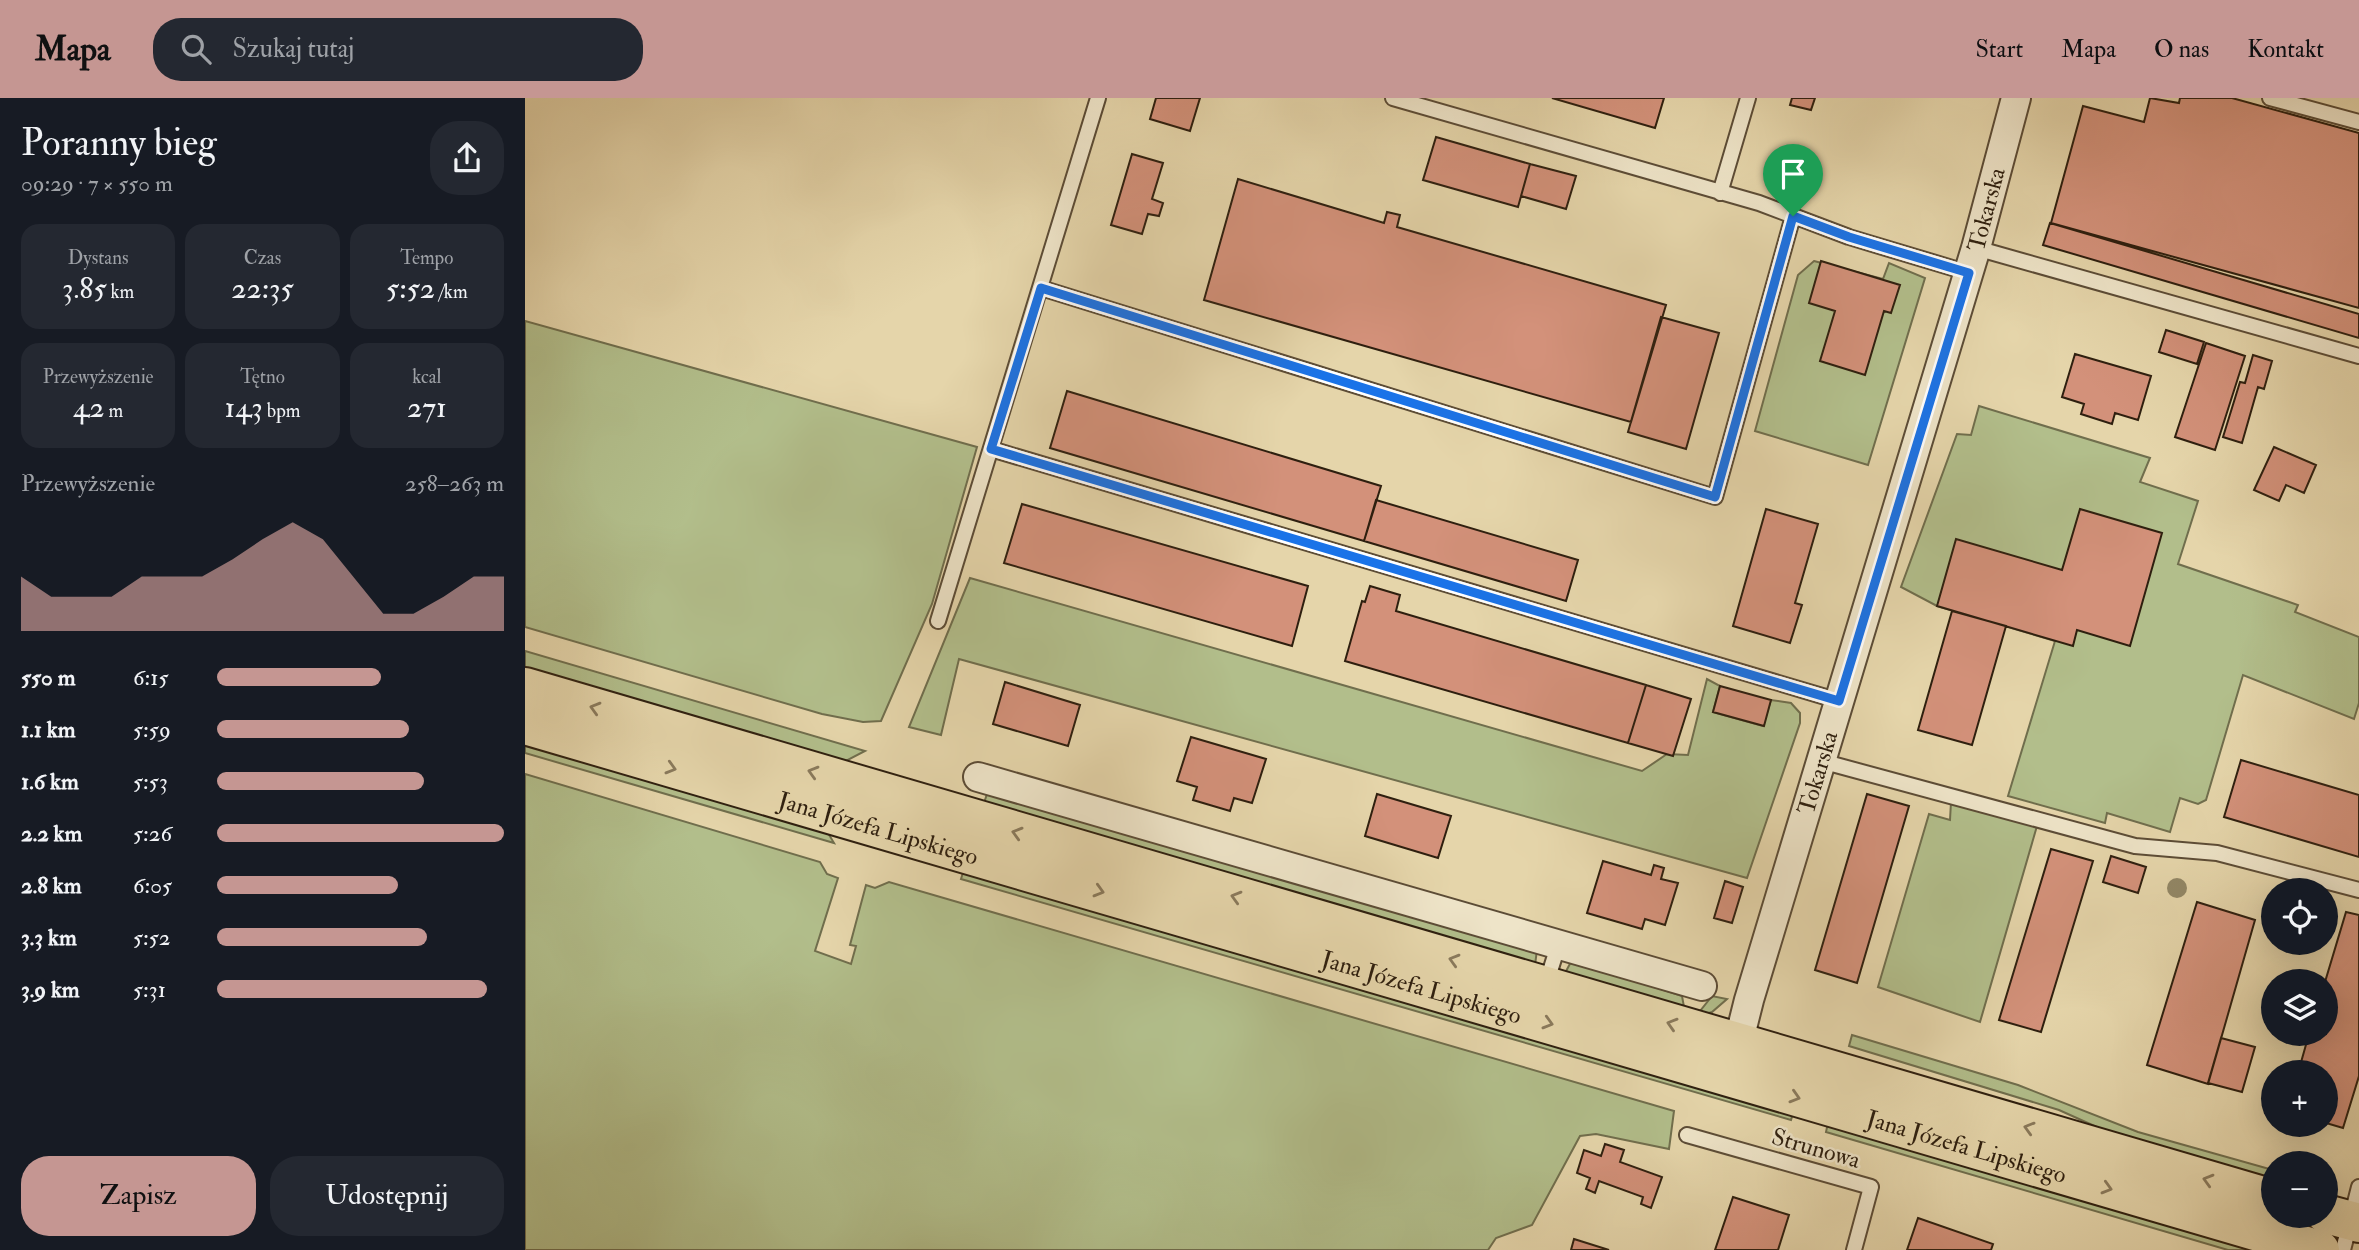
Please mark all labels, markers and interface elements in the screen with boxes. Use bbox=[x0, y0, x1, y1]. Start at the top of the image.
search box bbox=[153, 18, 643, 81]
text: Mapa bbox=[35, 29, 111, 70]
icon: search bbox=[177, 30, 215, 68]
text: Szukaj tutaj bbox=[233, 33, 354, 65]
text: Start bbox=[1975, 34, 2023, 65]
text: Mapa bbox=[2061, 34, 2116, 65]
text: O nas bbox=[2154, 34, 2209, 65]
text: Kontakt bbox=[2247, 34, 2324, 65]
text: Poranny bieg bbox=[21, 119, 217, 167]
button: share bbox=[430, 121, 504, 195]
pin bbox=[1763, 144, 1823, 216]
icon: arrive bbox=[1774, 155, 1812, 193]
street label: Tokarska bbox=[1961, 163, 2013, 255]
text: 09:29 · 7 × 550 m bbox=[21, 169, 173, 198]
text: Dystans bbox=[68, 246, 128, 270]
text: Czas bbox=[244, 246, 281, 270]
text: Tempo bbox=[400, 246, 453, 270]
text: 3.85 bbox=[62, 270, 107, 307]
text: 22:35 bbox=[231, 270, 294, 307]
text: 5:52 bbox=[386, 270, 435, 307]
text: km bbox=[107, 280, 134, 304]
text: /km bbox=[435, 280, 468, 304]
text: Przewyższenie bbox=[43, 365, 154, 389]
text: Tętno bbox=[240, 365, 285, 389]
text: kcal bbox=[412, 365, 441, 389]
text: 42 bbox=[73, 389, 104, 426]
text: 143 bbox=[224, 389, 263, 426]
text: 271 bbox=[407, 389, 447, 426]
text: m bbox=[104, 399, 123, 423]
text: bpm bbox=[263, 399, 301, 423]
text: Przewyższenie bbox=[21, 469, 155, 498]
text: 258–263 m bbox=[405, 469, 504, 498]
text: 550 m bbox=[21, 663, 76, 692]
text: 6:15 bbox=[133, 663, 169, 692]
one-way arrow bbox=[589, 701, 601, 716]
text: 1.1 km bbox=[21, 715, 76, 744]
text: 5:59 bbox=[133, 715, 171, 744]
street label: Tokarska bbox=[1791, 726, 1846, 818]
one-way arrow bbox=[665, 759, 677, 774]
one-way arrow bbox=[807, 766, 819, 781]
text: 1.6 km bbox=[21, 767, 79, 796]
text: 5:53 bbox=[133, 767, 168, 796]
street label: Jana Józefa Lipskiego bbox=[773, 785, 982, 873]
text: 2.2 km bbox=[21, 819, 82, 848]
text: 5:26 bbox=[133, 819, 172, 848]
one-way arrow bbox=[1012, 827, 1024, 841]
text: 2.8 km bbox=[21, 871, 82, 900]
text: 6:05 bbox=[133, 871, 172, 900]
map controls bbox=[2261, 878, 2338, 1228]
button: locate bbox=[2261, 878, 2338, 955]
one-way arrow bbox=[1093, 883, 1105, 898]
one-way arrow bbox=[1230, 890, 1242, 905]
text: 3.3 km bbox=[21, 923, 77, 952]
text: 5:52 bbox=[133, 923, 170, 952]
street label: Jana Józefa Lipskiego bbox=[1317, 943, 1525, 1032]
one-way arrow bbox=[1448, 954, 1460, 969]
button: layers bbox=[2261, 969, 2338, 1046]
text: 3.9 km bbox=[21, 975, 80, 1004]
text: 5:31 bbox=[133, 975, 166, 1004]
one-way arrow bbox=[1542, 1014, 1554, 1029]
one-way arrow bbox=[1667, 1018, 1679, 1033]
button: + bbox=[2261, 1060, 2338, 1137]
one-way arrow bbox=[1789, 1088, 1801, 1103]
street label: Jana Józefa Lipskiego bbox=[1862, 1103, 2070, 1191]
street label: Strunowa bbox=[1768, 1121, 1865, 1176]
one-way arrow bbox=[2024, 1122, 2036, 1137]
button: − bbox=[2261, 1151, 2338, 1228]
button: Zapisz bbox=[21, 1156, 256, 1236]
button: Udostępnij bbox=[270, 1156, 504, 1236]
one-way arrow bbox=[2202, 1174, 2214, 1188]
one-way arrow bbox=[2101, 1180, 2113, 1195]

